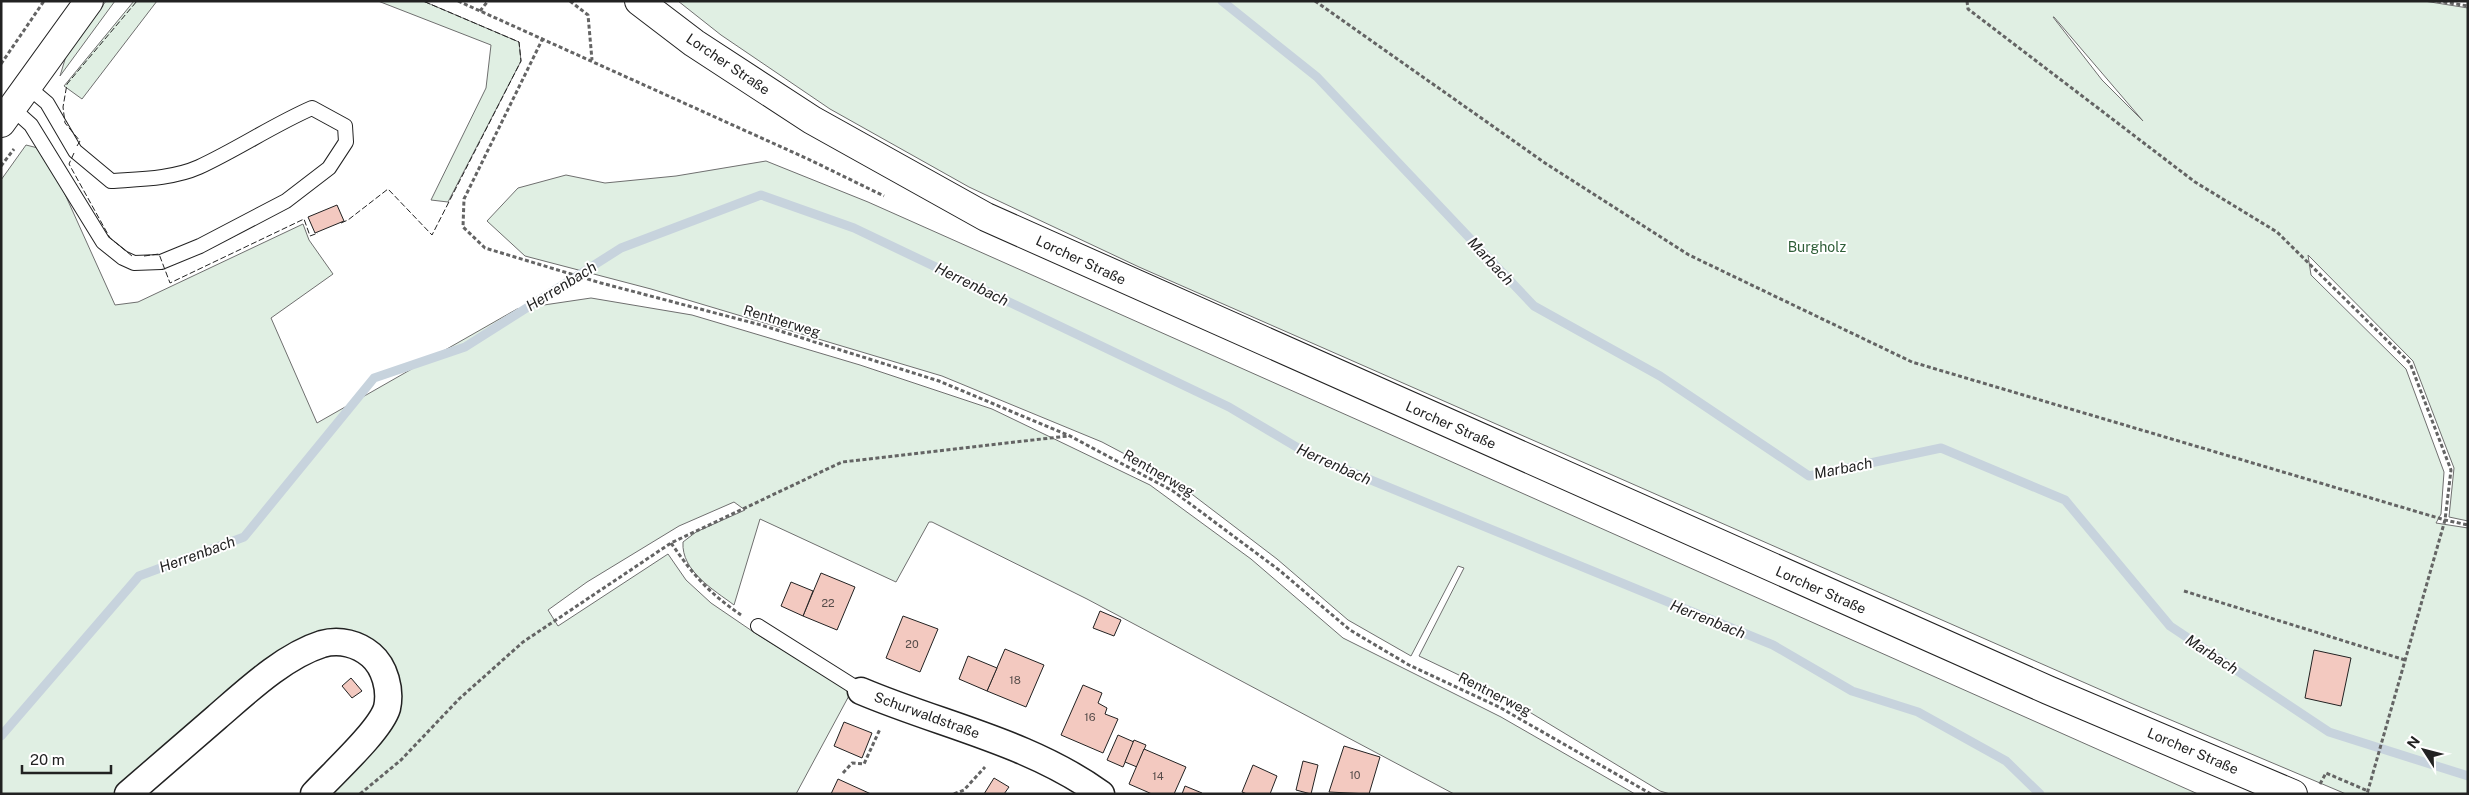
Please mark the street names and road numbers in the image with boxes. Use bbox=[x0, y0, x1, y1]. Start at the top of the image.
street label: Lorcher Straße bbox=[683, 30, 773, 98]
street label: Lorcher Straße bbox=[1034, 232, 1128, 288]
street label: Rentnerweg bbox=[742, 302, 823, 340]
street label: Lorcher Straße bbox=[1403, 398, 1499, 452]
street label: Rentnerweg bbox=[1121, 446, 1198, 500]
street label: Lorcher Straße bbox=[1773, 563, 1869, 617]
street label: Rentnerweg bbox=[1456, 669, 1534, 719]
street label: Schurwaldstraße bbox=[872, 688, 982, 742]
street label: Lorcher Straße bbox=[2145, 725, 2241, 777]

